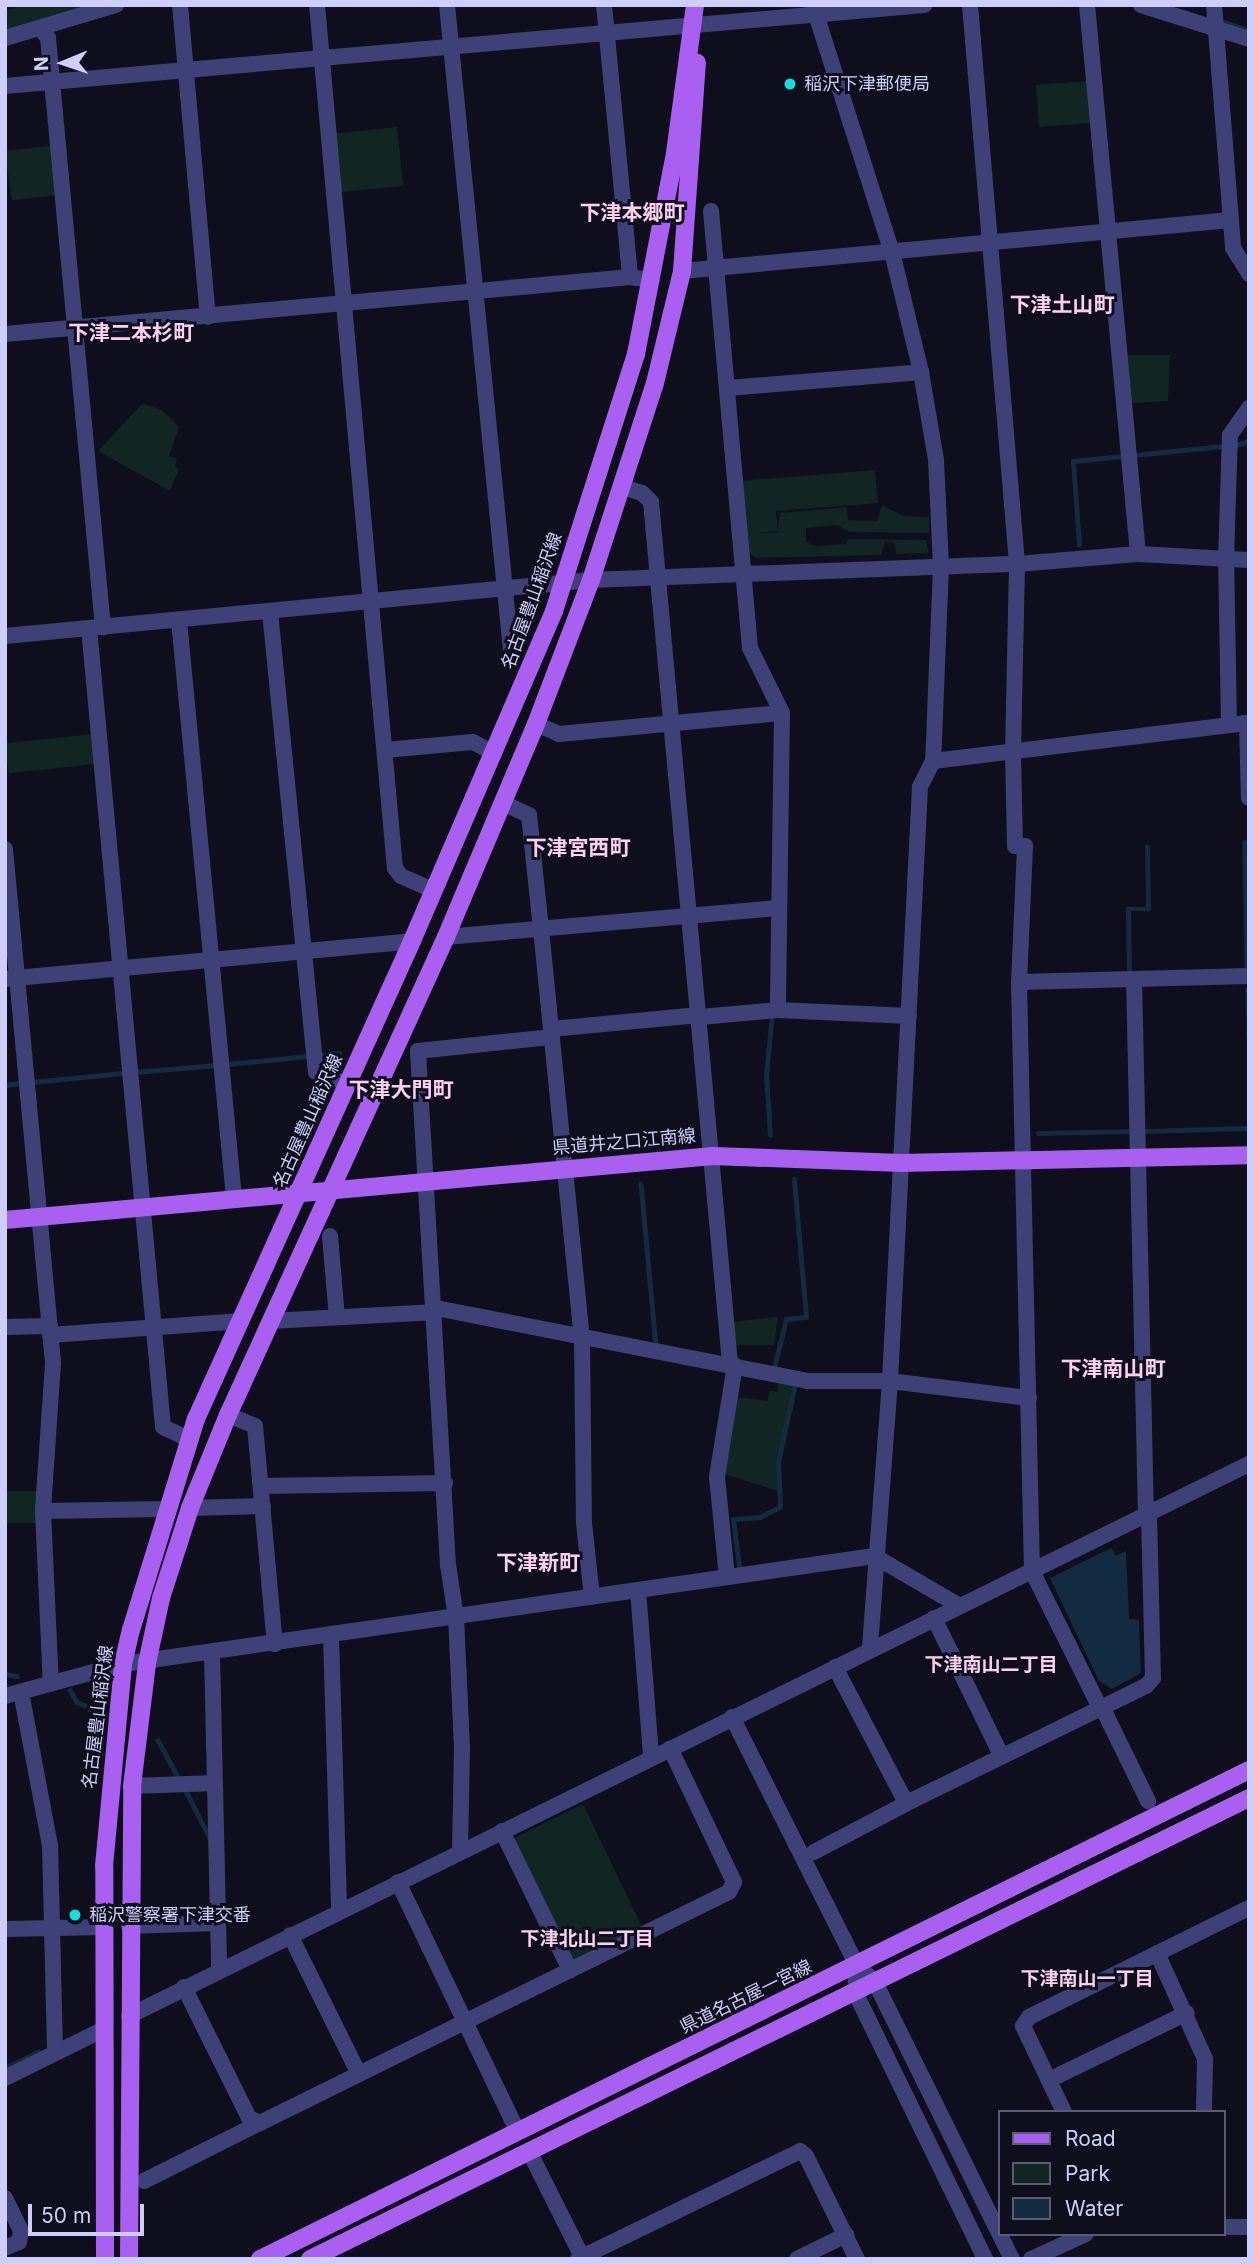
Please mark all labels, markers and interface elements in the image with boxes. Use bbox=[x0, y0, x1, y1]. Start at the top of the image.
north arrow bbox=[28, 28, 98, 98]
text: N bbox=[30, 56, 53, 71]
place label: 稲沢下津郵便局 bbox=[804, 73, 930, 95]
marker: 稲沢下津郵便局 bbox=[782, 76, 798, 92]
district label: 下津本郷町 bbox=[580, 200, 684, 226]
district label: 下津土山町 bbox=[1010, 292, 1114, 318]
district label: 下津二本杉町 bbox=[68, 320, 194, 346]
street label: 名古屋豊山稲沢線 bbox=[497, 530, 567, 672]
district label: 下津宮西町 bbox=[526, 835, 630, 861]
street label: 名古屋豊山稲沢線 bbox=[269, 1051, 347, 1191]
district label: 下津大門町 bbox=[349, 1077, 453, 1103]
street label: 県道井之口江南線 bbox=[551, 1125, 697, 1159]
district label: 下津南山町 bbox=[1061, 1356, 1165, 1382]
district label: 下津新町 bbox=[496, 1550, 580, 1576]
street label: 名古屋豊山稲沢線 bbox=[79, 1644, 117, 1790]
district label: 下津南山二丁目 bbox=[925, 1654, 1057, 1676]
place label: 稲沢警察署下津交番 bbox=[89, 1904, 251, 1926]
marker: 稲沢警察署下津交番 bbox=[67, 1907, 83, 1923]
district label: 下津北山二丁目 bbox=[521, 1928, 653, 1950]
street label: 県道名古屋一宮線 bbox=[677, 1956, 815, 2038]
district label: 下津南山一丁目 bbox=[1021, 1968, 1153, 1990]
legend bbox=[998, 2110, 1226, 2236]
text: Road bbox=[1065, 2126, 1116, 2151]
text: Park bbox=[1065, 2161, 1110, 2186]
scale bar bbox=[32, 2190, 147, 2234]
text: Water bbox=[1065, 2196, 1123, 2221]
text: 50 m bbox=[41, 2203, 91, 2228]

